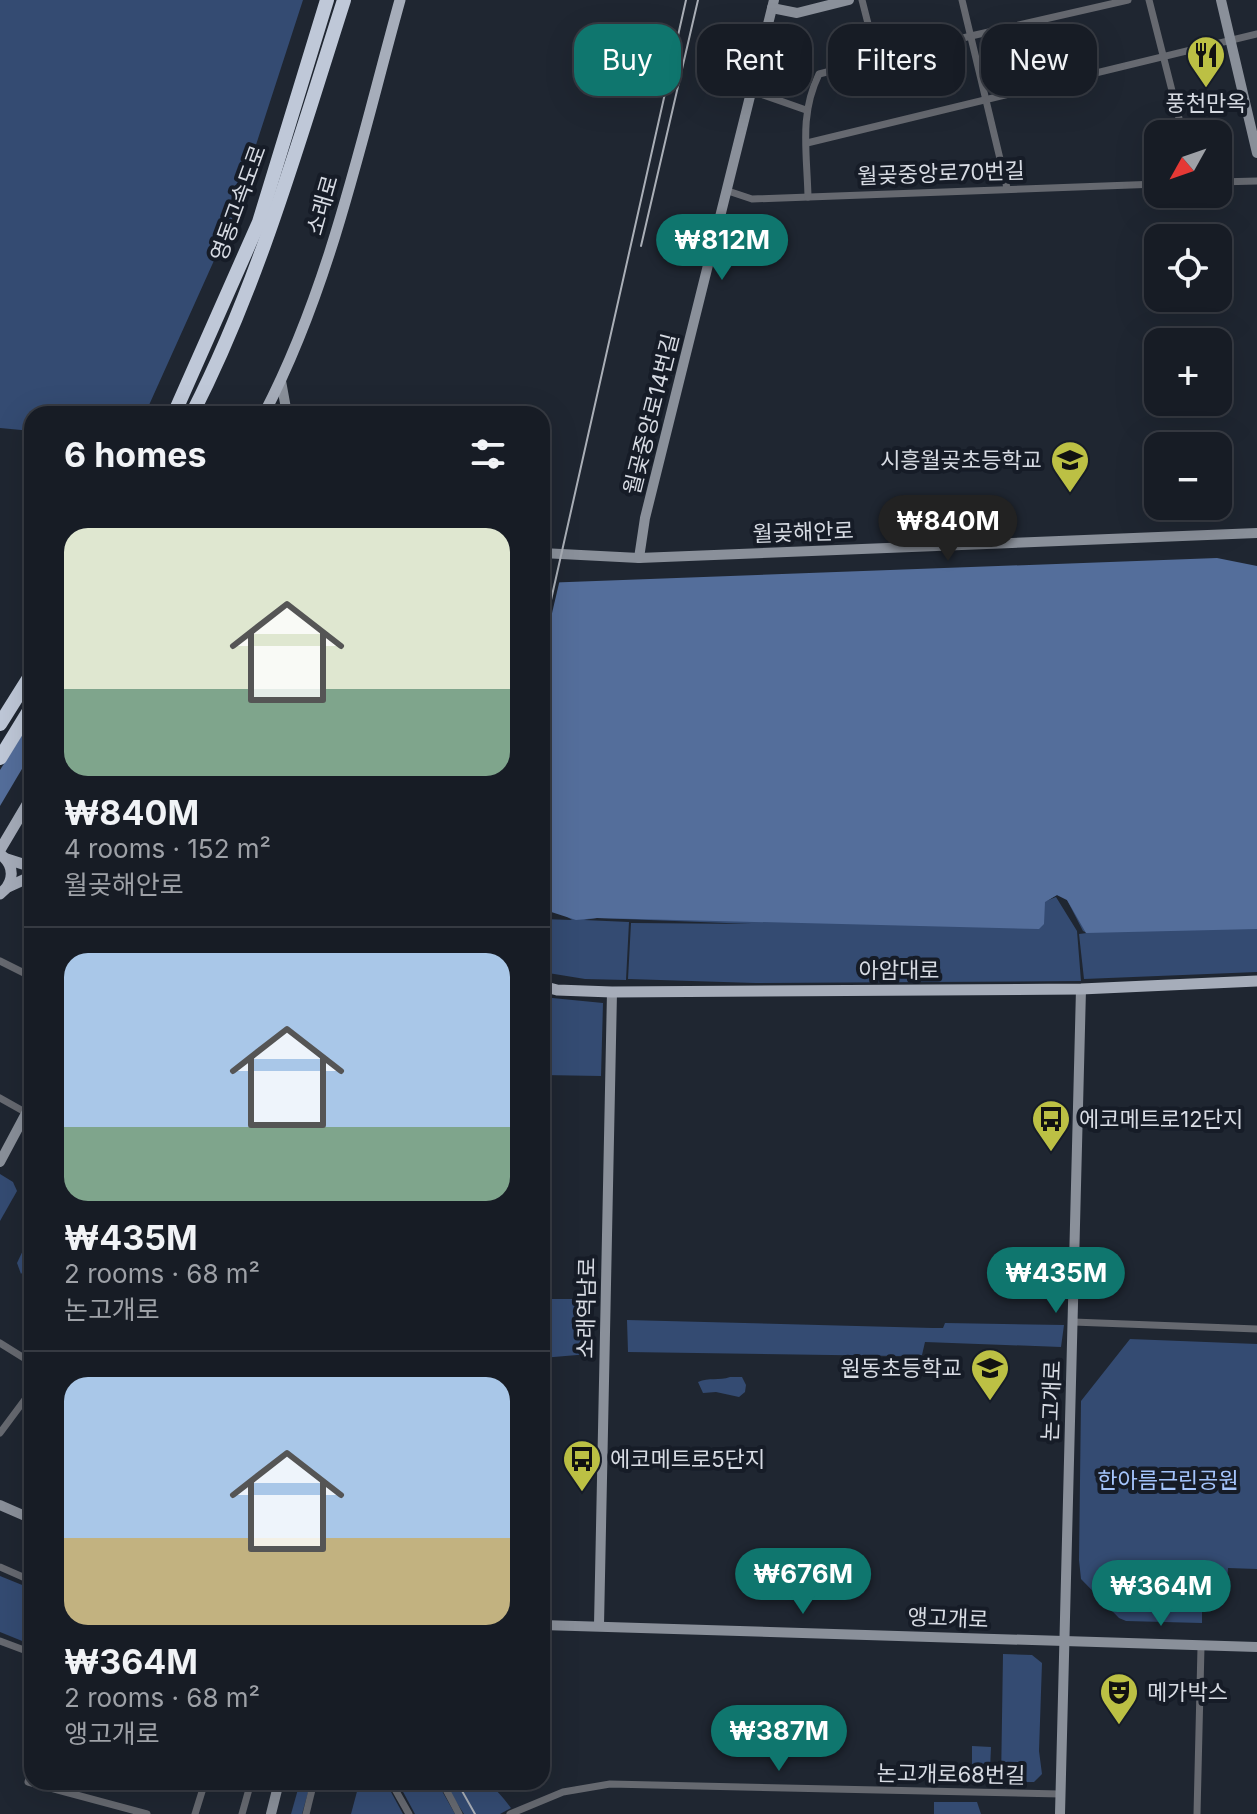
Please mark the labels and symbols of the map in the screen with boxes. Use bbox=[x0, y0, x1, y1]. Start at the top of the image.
restaurant icon: 풍천만옥 bbox=[1185, 34, 1227, 89]
place label: 풍천만옥 bbox=[1166, 90, 1246, 116]
north arrow bbox=[1144, 120, 1232, 208]
street label: 영동고속도로 bbox=[205, 141, 271, 265]
street label: 월곶중앙로70번길 bbox=[857, 157, 1025, 189]
street label: 소래로 bbox=[301, 172, 343, 238]
pin: ₩812M bbox=[666, 214, 778, 282]
street label: 월곶중앙로14번길 bbox=[618, 331, 684, 497]
school or university icon: 시흥월곶초등학교 bbox=[1049, 439, 1091, 494]
place label: 시흥월곶초등학교 bbox=[880, 447, 1042, 473]
pin: ₩840M bbox=[892, 495, 1004, 563]
street label: 월곶해안로 bbox=[752, 517, 854, 547]
street label: 아암대로 bbox=[859, 957, 939, 983]
bus stop icon: 에코메트로12단지 bbox=[1030, 1098, 1072, 1153]
place label: 에코메트로12단지 bbox=[1079, 1106, 1243, 1132]
pin: ₩435M bbox=[1000, 1247, 1112, 1315]
street label: 소래역남로 bbox=[572, 1257, 600, 1359]
school or university icon: 원동초등학교 bbox=[969, 1347, 1011, 1402]
place label: 원동초등학교 bbox=[841, 1355, 962, 1381]
street label: 논고개로 bbox=[1037, 1360, 1065, 1442]
bus stop icon: 에코메트로5단지 bbox=[561, 1438, 603, 1493]
place label: 에코메트로5단지 bbox=[610, 1446, 765, 1472]
park label: 한아름근린공원 bbox=[1097, 1467, 1239, 1493]
pin: ₩676M bbox=[747, 1548, 859, 1616]
pin: ₩364M bbox=[1105, 1560, 1217, 1628]
street label: 앵고개로 bbox=[907, 1604, 989, 1632]
theatre icon: 메가박스 bbox=[1098, 1671, 1140, 1726]
place label: 메가박스 bbox=[1147, 1679, 1228, 1705]
pin: ₩387M bbox=[723, 1705, 835, 1773]
street label: 논고개로68번길 bbox=[876, 1760, 1026, 1788]

